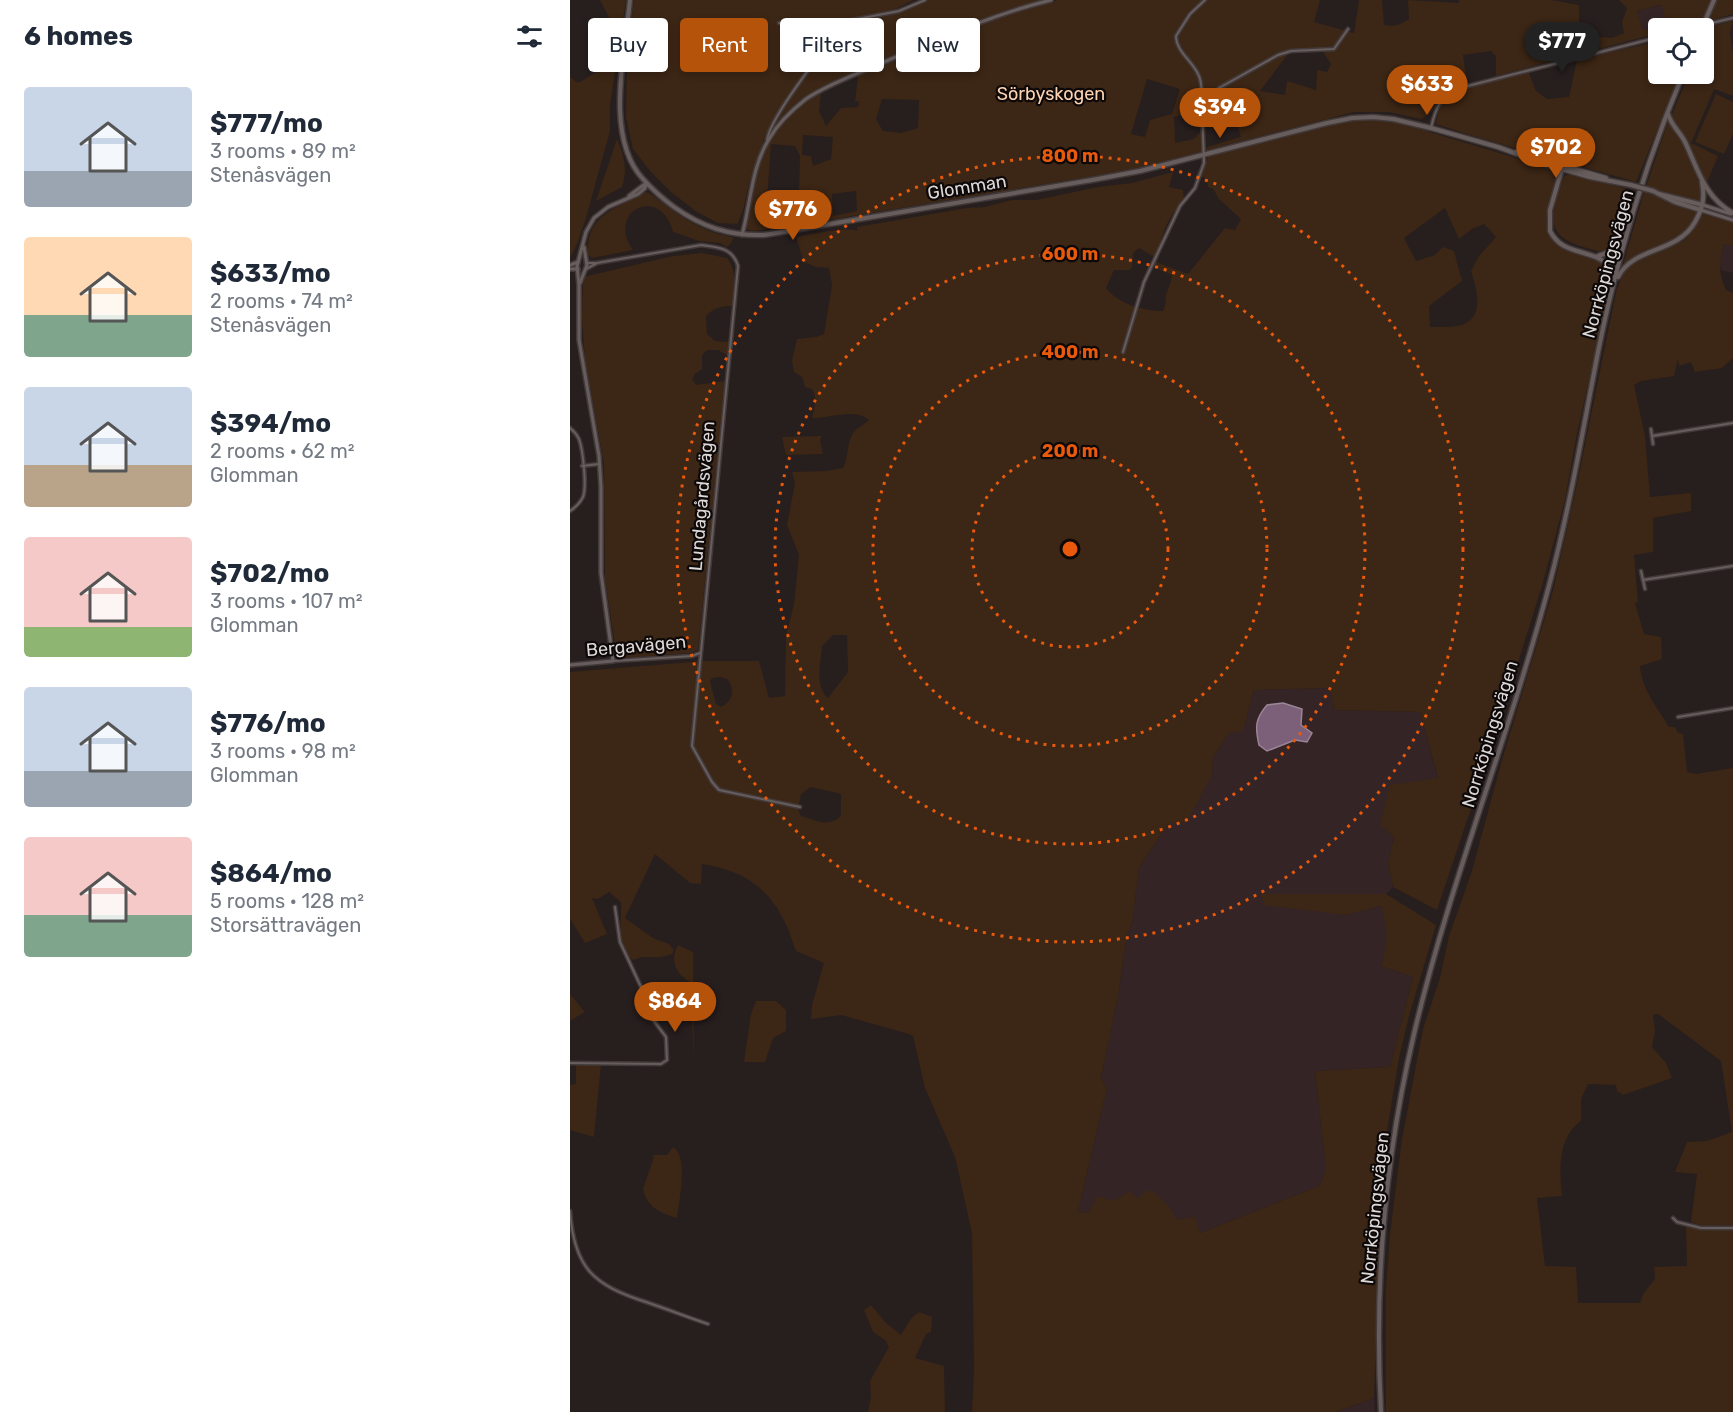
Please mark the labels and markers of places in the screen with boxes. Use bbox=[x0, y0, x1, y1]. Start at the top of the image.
pin: $777 bbox=[1526, 22, 1598, 73]
pin: $633 bbox=[1391, 65, 1463, 116]
pin: $394 bbox=[1184, 88, 1256, 139]
pin: $702 bbox=[1520, 128, 1592, 179]
pin: $776 bbox=[757, 190, 829, 241]
centre of rings bbox=[1060, 539, 1080, 559]
pin: $864 bbox=[639, 982, 711, 1033]

